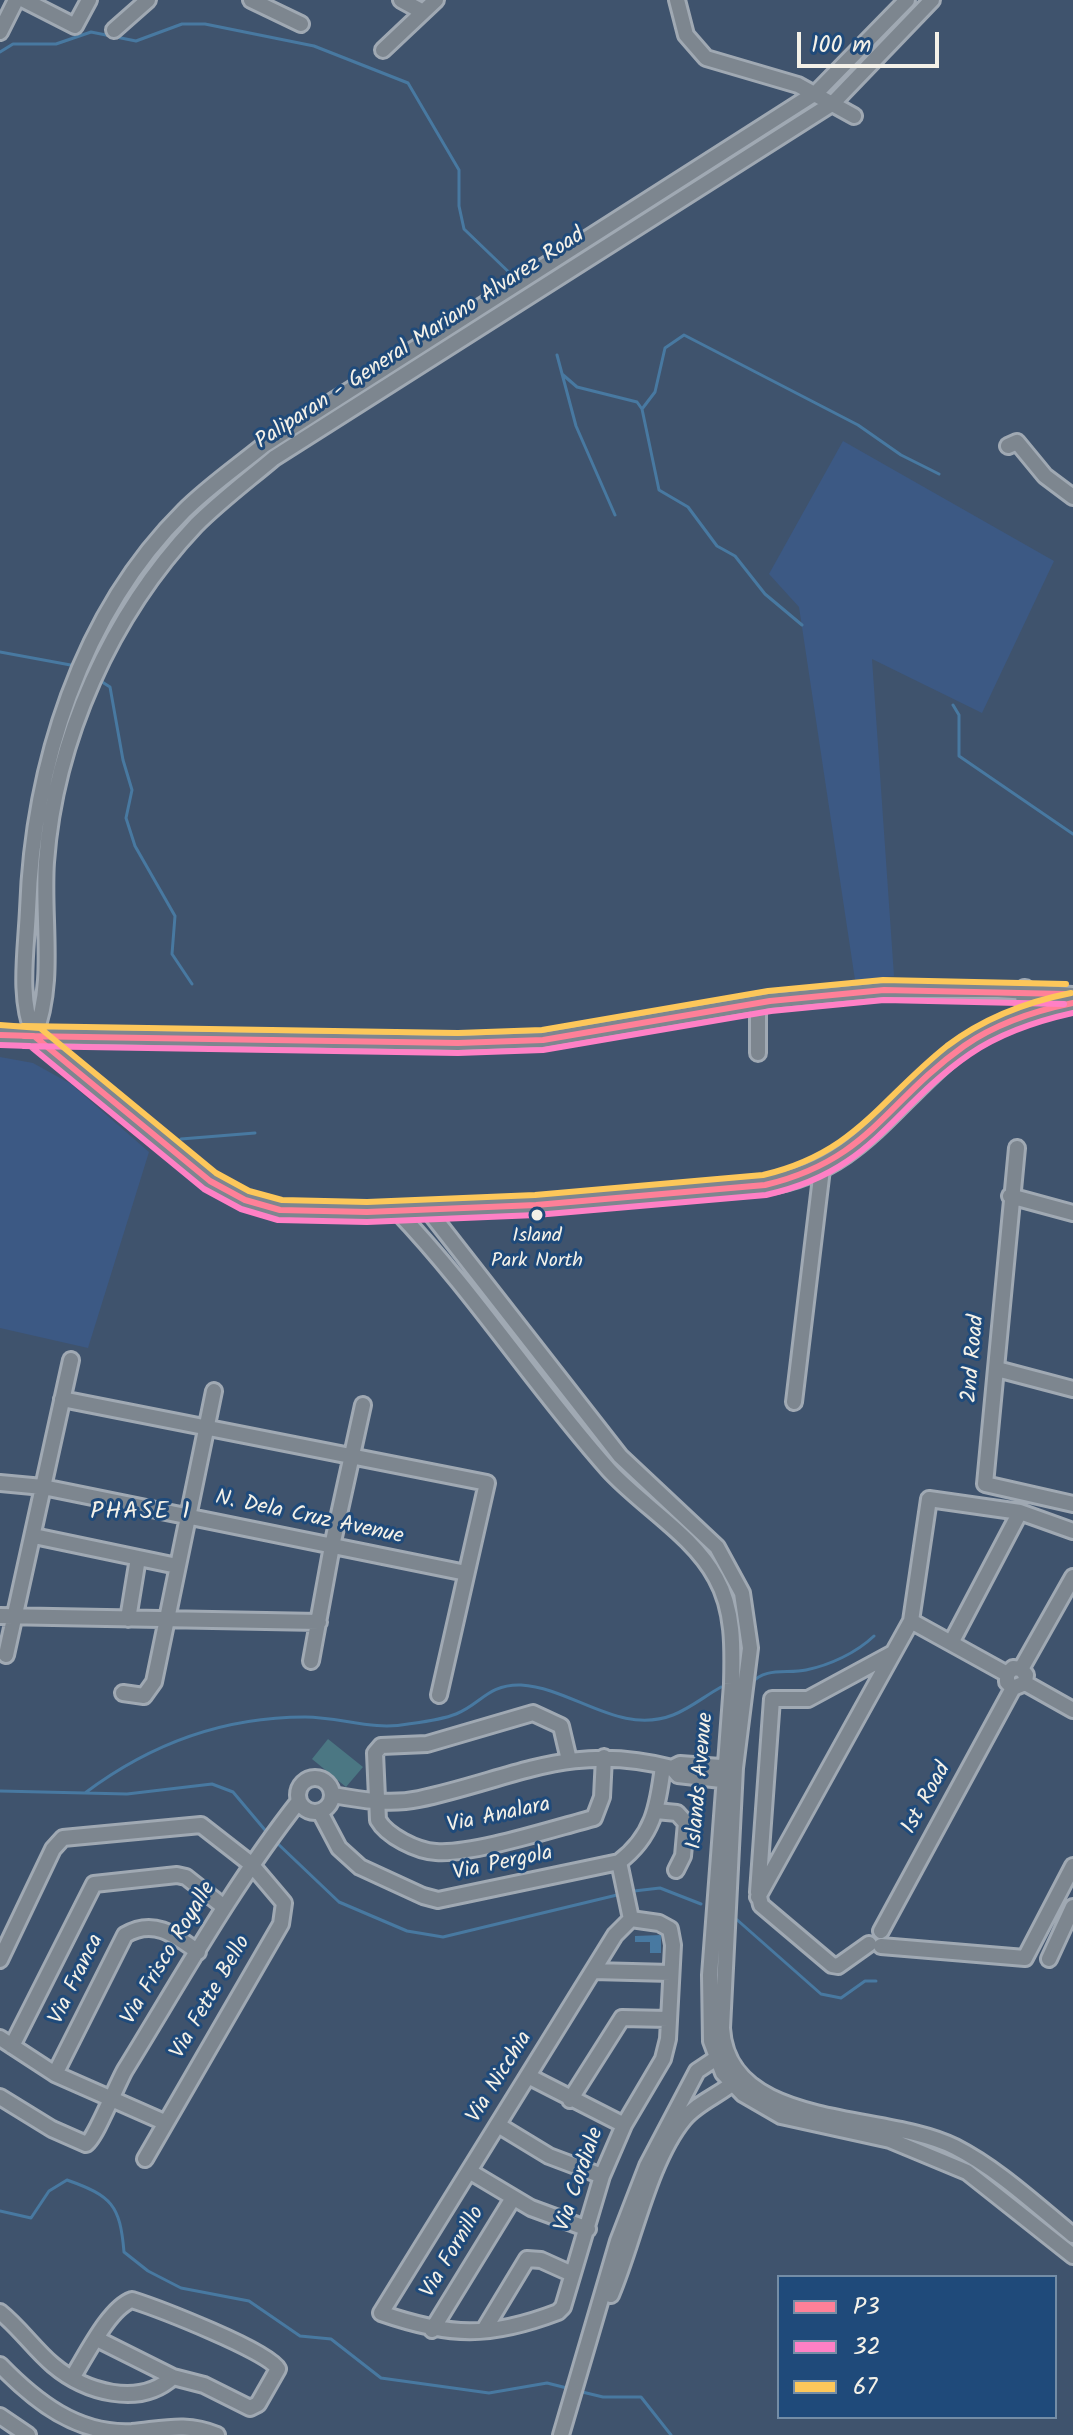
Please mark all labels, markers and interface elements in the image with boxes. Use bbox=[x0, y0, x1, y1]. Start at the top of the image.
scale bar bbox=[801, 16, 943, 66]
text: 100 m bbox=[811, 26, 871, 65]
street label: Paliparan - General Mariano Alvarez Road bbox=[252, 224, 590, 456]
marker: Island Park North bbox=[529, 1207, 545, 1223]
place label: Island Park North bbox=[491, 1226, 583, 1273]
street label: 2nd Road bbox=[958, 1314, 992, 1404]
street label: N. Dela Cruz Avenue bbox=[212, 1486, 406, 1552]
district label: PHASE 1 bbox=[90, 1500, 192, 1528]
street label: Islands Avenue bbox=[683, 1711, 721, 1851]
street label: 1st Road bbox=[898, 1759, 958, 1839]
street label: Via Analara bbox=[445, 1793, 553, 1841]
street label: Via Pergola bbox=[451, 1842, 555, 1888]
street label: Via Frisco Royalle bbox=[117, 1878, 223, 2030]
street label: Via Franca bbox=[45, 1931, 111, 2029]
street label: Via Fette Bello bbox=[166, 1932, 258, 2064]
street label: Via Nicchia bbox=[462, 2027, 540, 2129]
street label: Via Cordiale bbox=[551, 2124, 611, 2236]
street label: Via Fornillo bbox=[416, 2202, 492, 2304]
legend bbox=[777, 2275, 1057, 2419]
text: P3 bbox=[853, 2288, 880, 2327]
text: 32 bbox=[853, 2328, 881, 2367]
text: 67 bbox=[853, 2368, 877, 2407]

